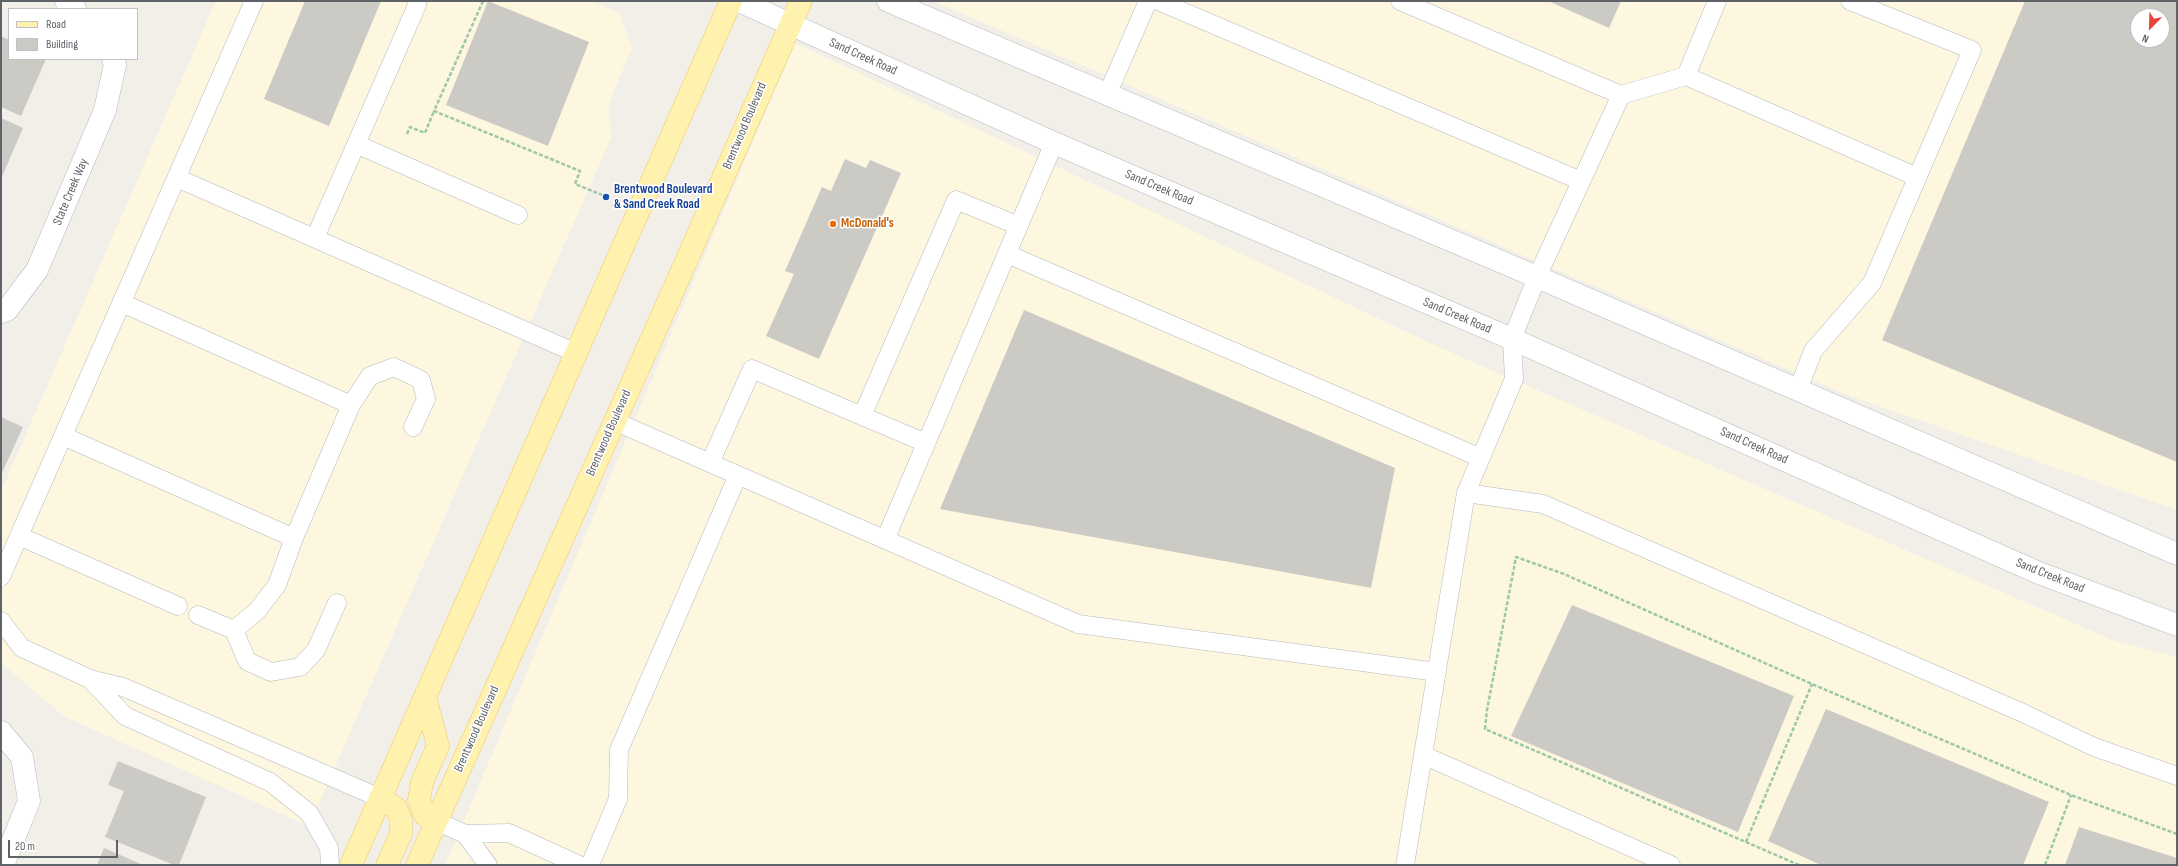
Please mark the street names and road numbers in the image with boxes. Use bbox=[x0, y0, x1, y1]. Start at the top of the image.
street label: Sand Creek Road bbox=[827, 35, 899, 79]
street label: Brentwood Boulevard bbox=[720, 80, 770, 172]
street label: State Creek Way bbox=[50, 156, 92, 228]
street label: Sand Creek Road bbox=[1123, 167, 1195, 209]
street label: Sand Creek Road bbox=[1421, 295, 1493, 337]
street label: Brentwood Boulevard bbox=[583, 388, 635, 478]
street label: Sand Creek Road bbox=[1718, 424, 1790, 468]
street label: Sand Creek Road bbox=[2013, 555, 2087, 597]
street label: Brentwood Boulevard bbox=[451, 684, 503, 774]

